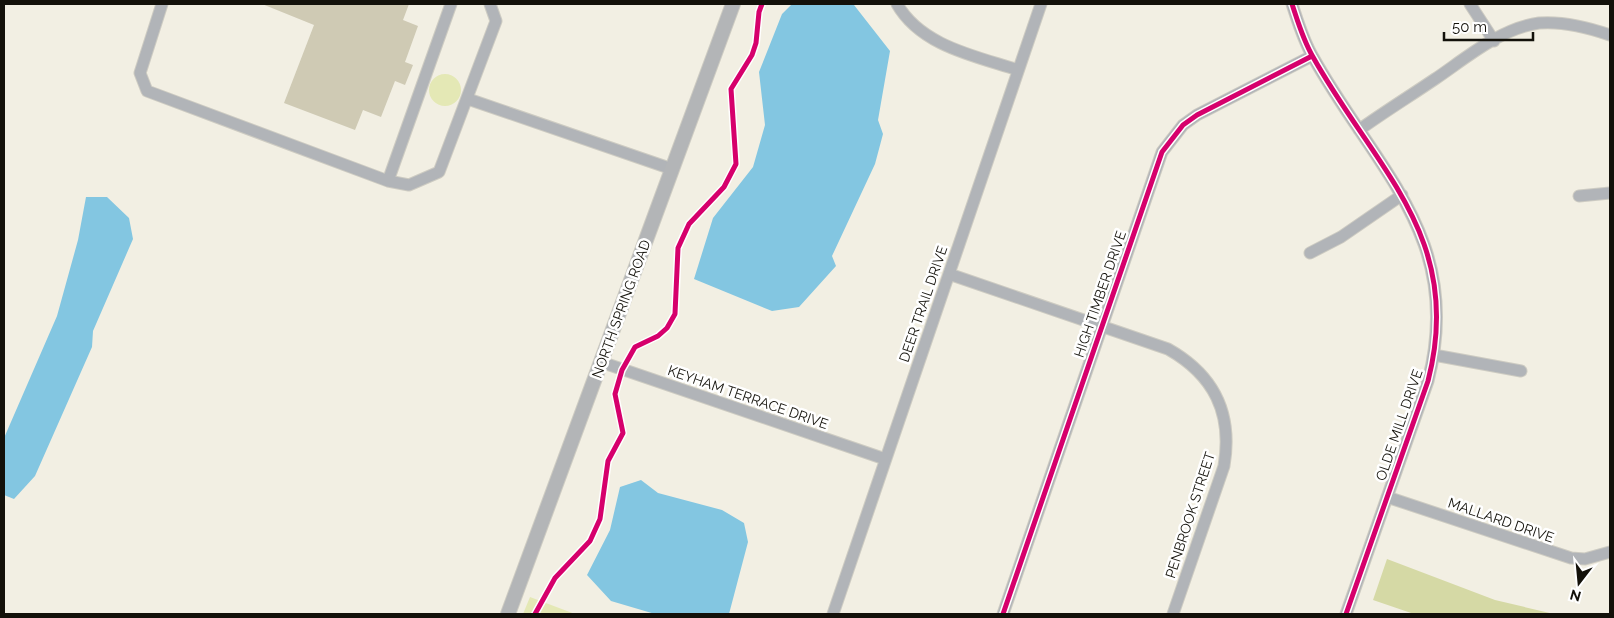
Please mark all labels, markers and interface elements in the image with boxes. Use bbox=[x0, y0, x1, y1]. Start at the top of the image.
scale bar bbox=[1444, 10, 1533, 42]
text: 50 m bbox=[1452, 18, 1487, 36]
street label: HIGH TIMBER DRIVE bbox=[1071, 229, 1129, 359]
street label: NORTH SPRING ROAD bbox=[589, 238, 653, 380]
street label: DEER TRAIL DRIVE bbox=[896, 244, 950, 364]
street label: KEYHAM TERRACE DRIVE bbox=[666, 362, 830, 432]
street label: OLDE MILL DRIVE bbox=[1372, 367, 1426, 483]
street label: PENBROOK STREET bbox=[1162, 449, 1218, 580]
street label: MALLARD DRIVE bbox=[1446, 494, 1556, 546]
north arrow bbox=[1554, 558, 1604, 608]
text: N bbox=[1568, 586, 1583, 605]

